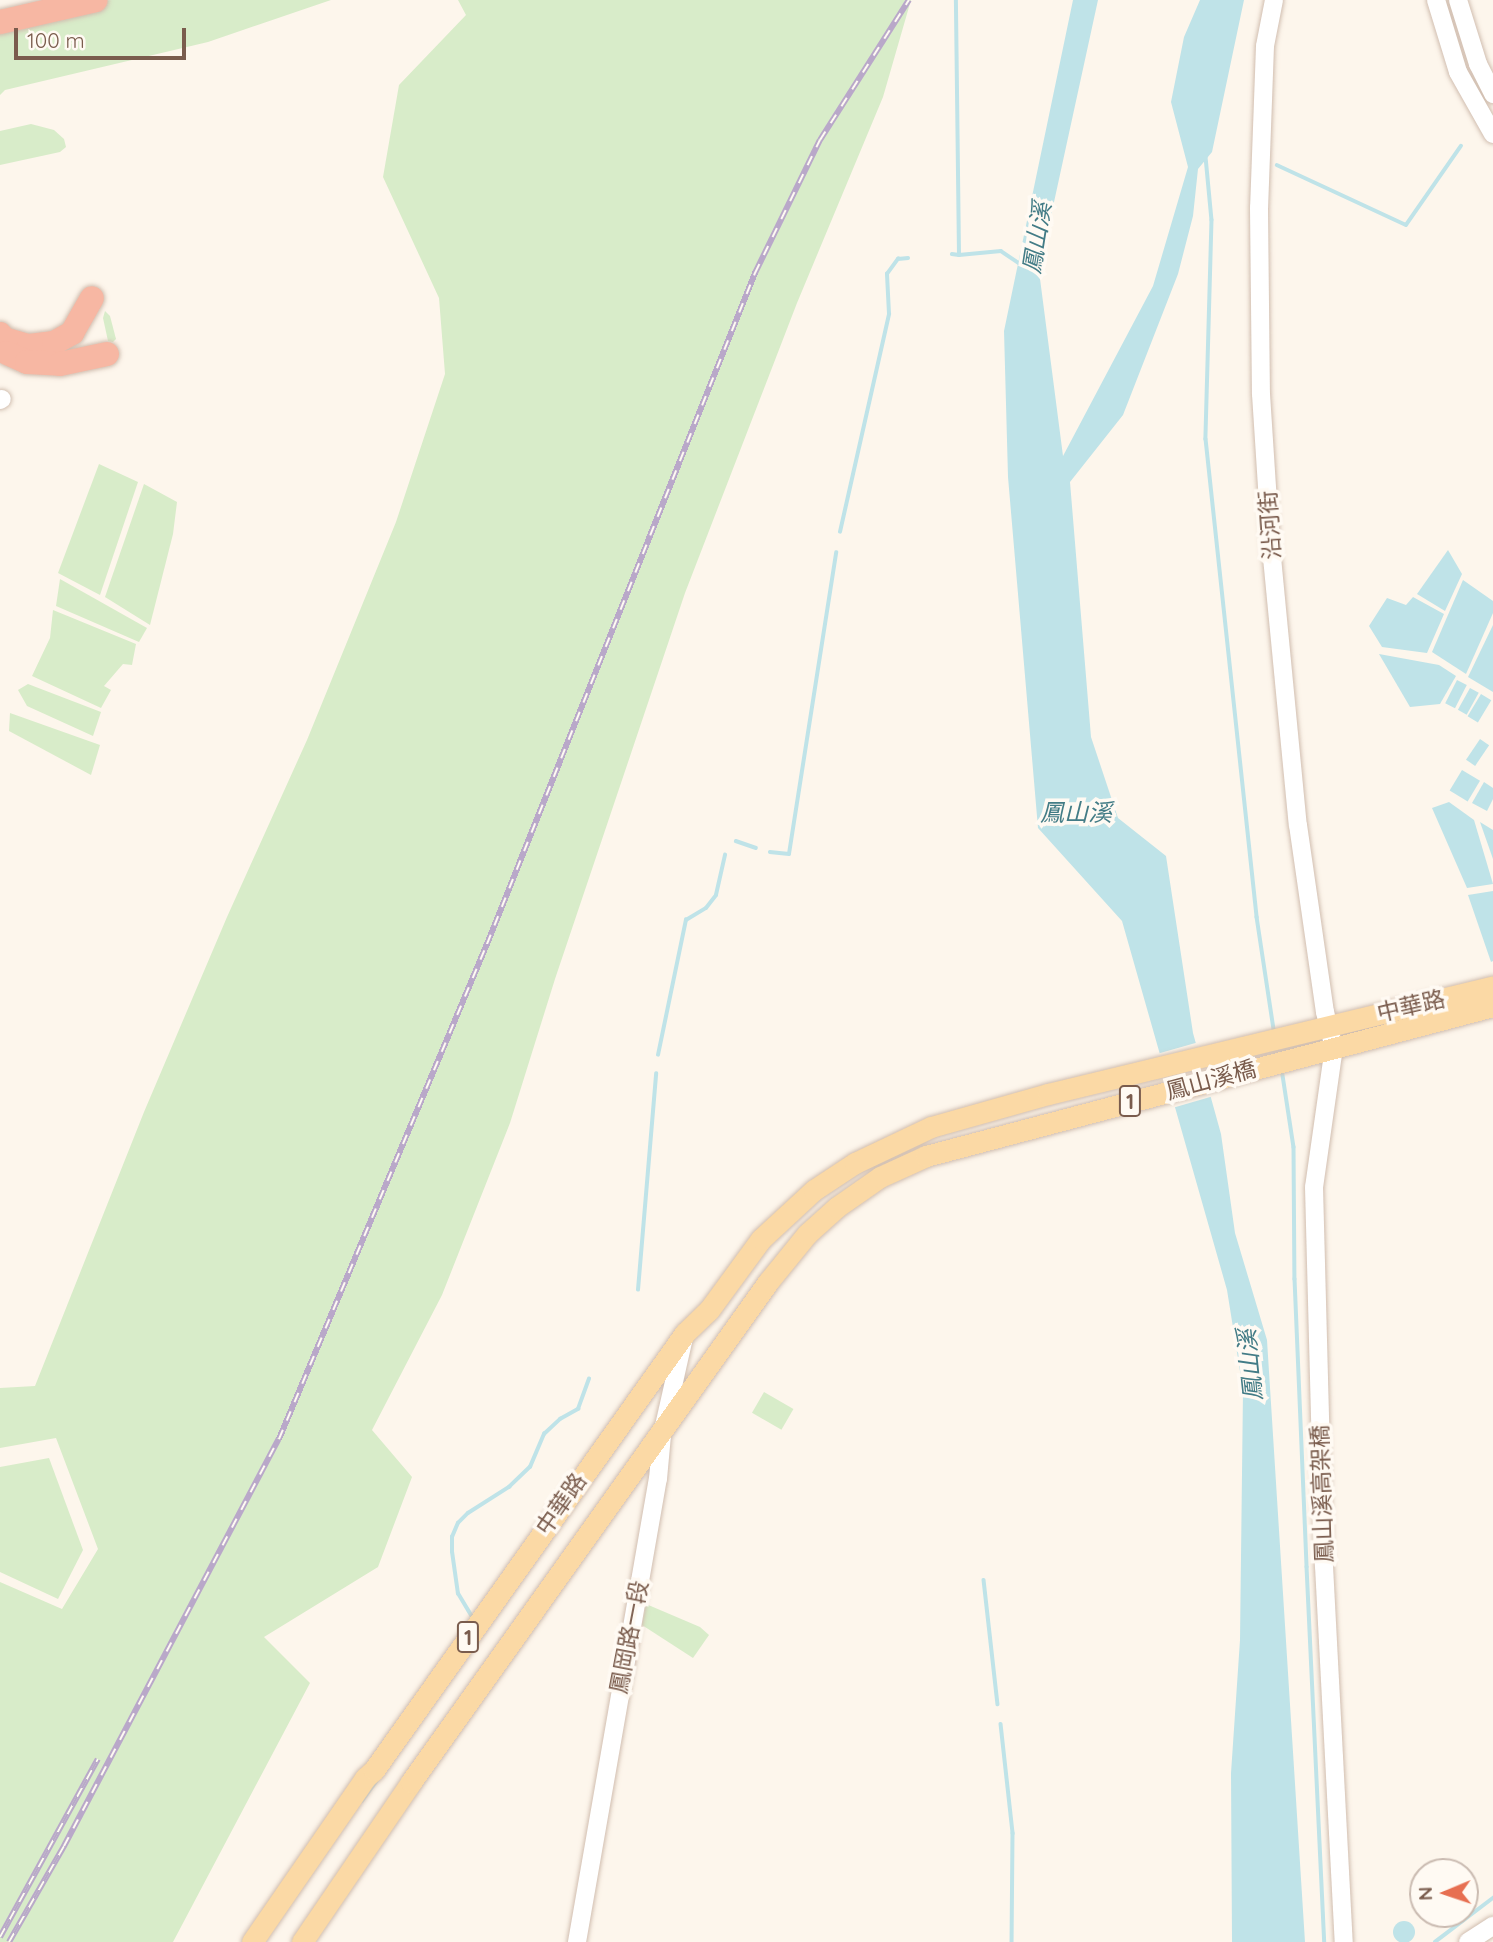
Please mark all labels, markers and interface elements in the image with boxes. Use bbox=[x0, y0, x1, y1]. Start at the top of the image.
scale bar bbox=[18, 14, 189, 58]
text: 100 m bbox=[27, 27, 85, 53]
water label: 鳳山溪 bbox=[1017, 200, 1057, 276]
street label: 沿河街 bbox=[1254, 490, 1286, 560]
water label: 鳳山溪 bbox=[1040, 799, 1112, 827]
street label: 中華路 bbox=[1374, 985, 1448, 1027]
street label: 鳳山溪橋 bbox=[1163, 1055, 1259, 1105]
road number: 1 bbox=[1118, 1084, 1142, 1118]
water label: 鳳山溪 bbox=[1232, 1328, 1268, 1402]
street label: 鳳山溪高架橋 bbox=[1306, 1425, 1338, 1563]
street label: 中華路 bbox=[530, 1468, 592, 1540]
street label: 鳳岡路一段 bbox=[604, 1578, 654, 1696]
road number: 1 bbox=[456, 1620, 480, 1654]
north arrow bbox=[1409, 1858, 1479, 1928]
text: N bbox=[1413, 1886, 1437, 1901]

